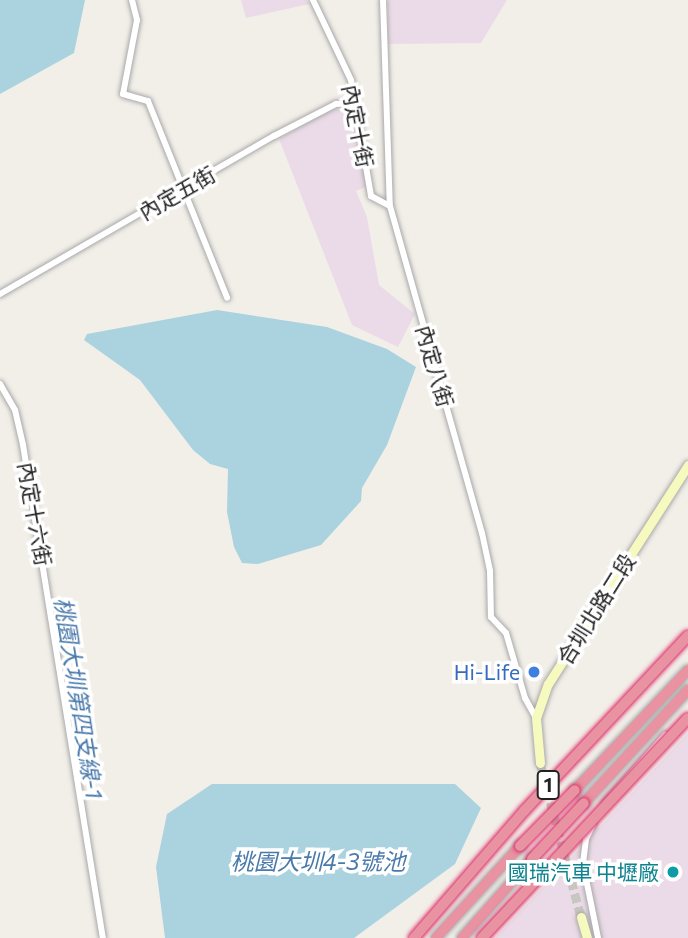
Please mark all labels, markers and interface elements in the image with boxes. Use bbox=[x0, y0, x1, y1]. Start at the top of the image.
street label: 內定十街 bbox=[338, 82, 378, 170]
street label: 內定五街 bbox=[134, 161, 220, 225]
street label: 內定八街 bbox=[411, 322, 459, 410]
street label: 內定十六街 bbox=[13, 460, 57, 568]
street label: 合圳北路二段 bbox=[552, 549, 640, 669]
water label: 桃園大圳第四支線-1 bbox=[49, 595, 109, 801]
place label: Hi-Life bbox=[454, 659, 520, 685]
marker: Hi-Life bbox=[526, 664, 542, 680]
road number: 1 bbox=[536, 770, 560, 800]
water label: 桃園大圳4-3號池 bbox=[231, 847, 405, 875]
place label: 國瑞汽車 中壢廠 bbox=[508, 859, 659, 885]
marker: 國瑞汽車 中壢廠 bbox=[665, 864, 681, 880]

